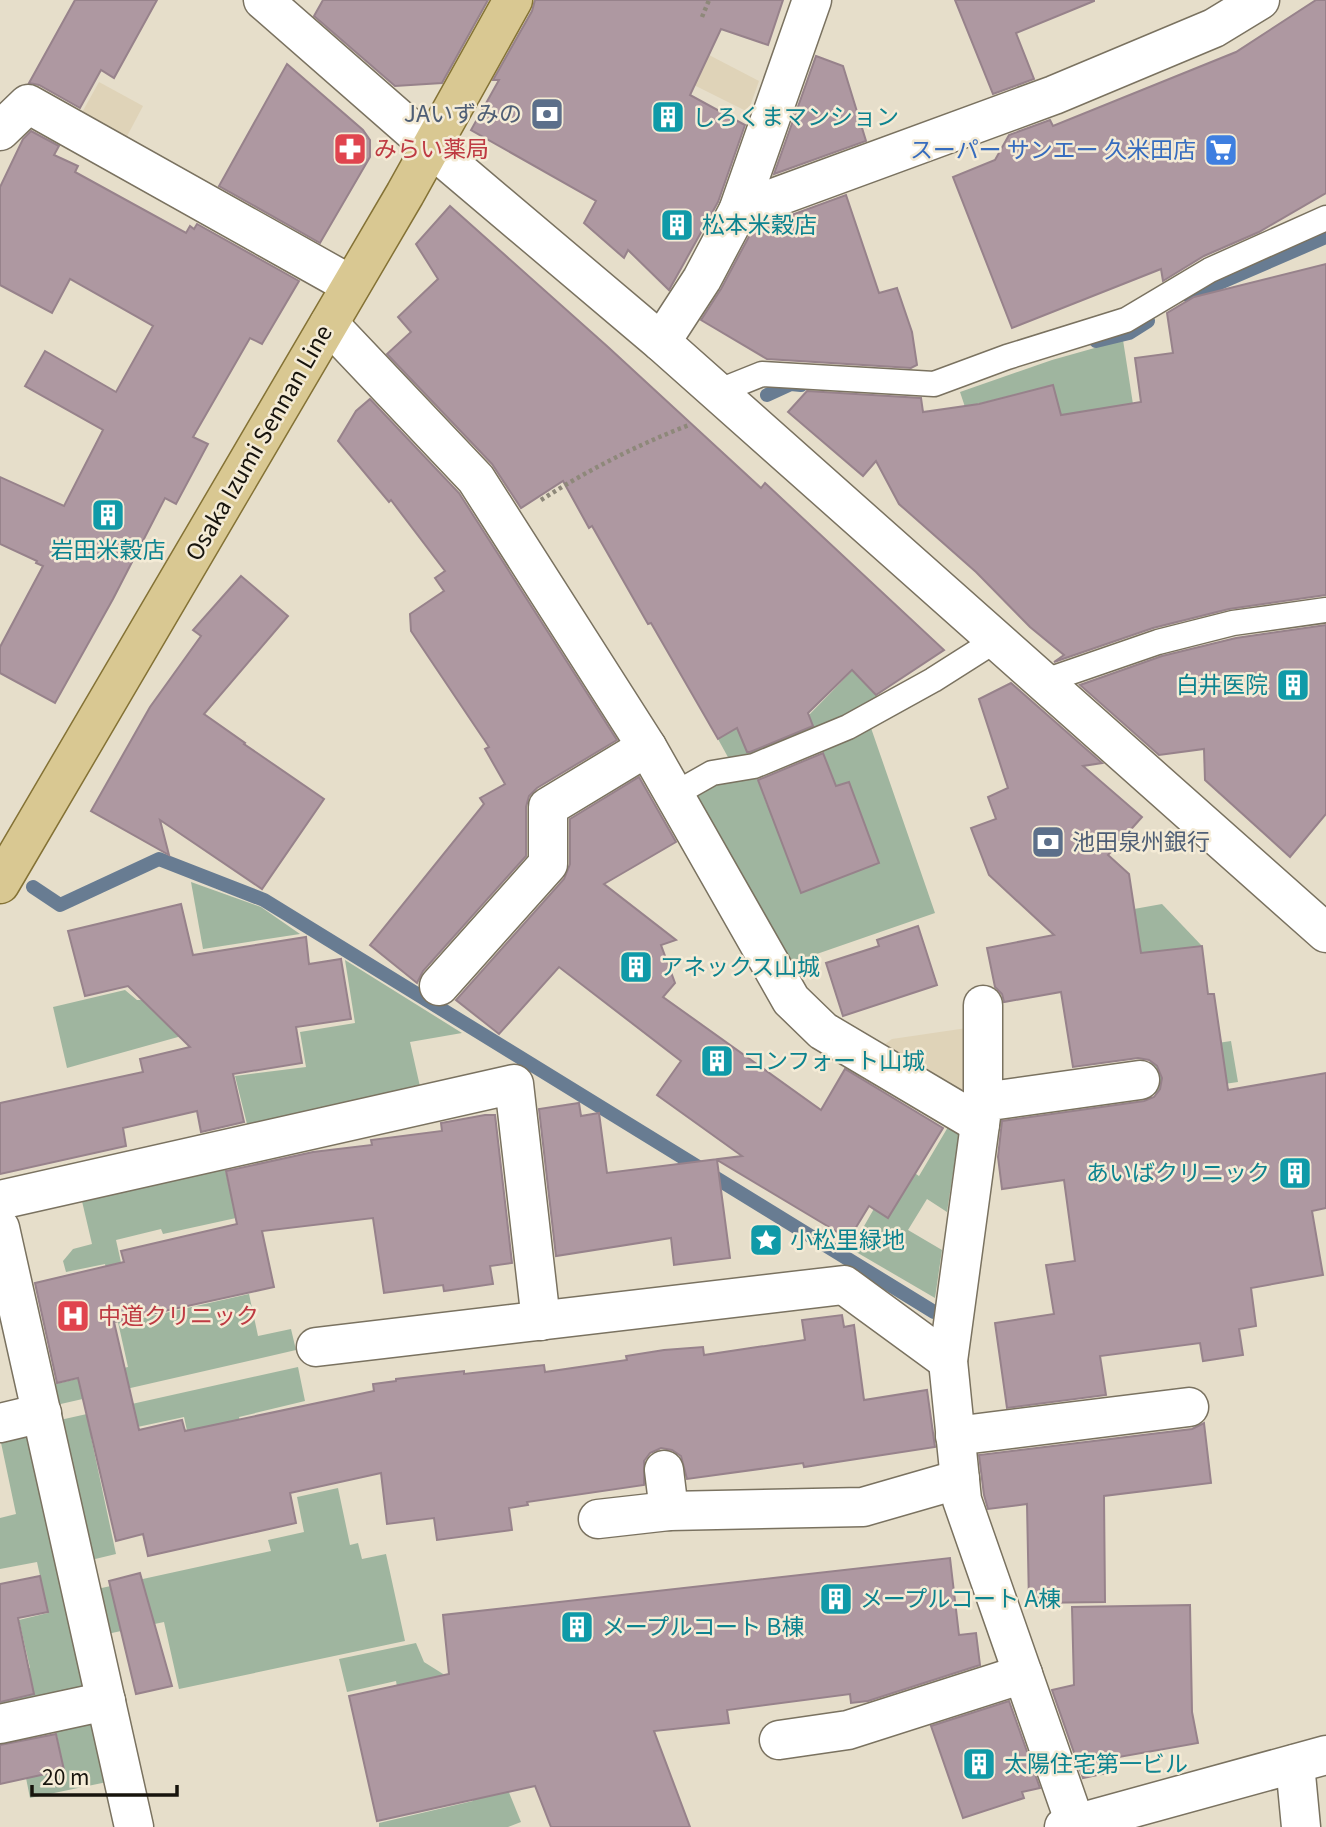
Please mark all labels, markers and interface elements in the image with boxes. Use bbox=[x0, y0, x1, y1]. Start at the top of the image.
place label: JAいずみの bbox=[404, 95, 522, 129]
bank icon: JAいずみの bbox=[528, 95, 566, 133]
building icon: しろくまマンション bbox=[649, 98, 687, 136]
place label: しろくまマンション bbox=[692, 98, 899, 132]
pharmacy icon: みらい薬局 bbox=[331, 130, 369, 168]
place label: みらい薬局 bbox=[374, 130, 489, 164]
place label: スーパー サンエー 久米田店 bbox=[910, 131, 1196, 165]
supermarket icon: スーパー サンエー 久米田店 bbox=[1202, 131, 1240, 169]
building icon: 松本米穀店 bbox=[658, 206, 696, 244]
place label: 松本米穀店 bbox=[702, 206, 817, 240]
street label: Osaka Izumi Sennan Line bbox=[176, 318, 339, 566]
building icon: 岩田米穀店 bbox=[89, 496, 127, 534]
place label: 岩田米穀店 bbox=[51, 531, 166, 565]
place label: 白井医院 bbox=[1176, 666, 1268, 700]
building icon: 白井医院 bbox=[1274, 666, 1312, 704]
bank icon: 池田泉州銀行 bbox=[1029, 823, 1067, 861]
place label: 池田泉州銀行 bbox=[1072, 823, 1210, 857]
building icon: アネックス山城 bbox=[617, 948, 655, 986]
place label: アネックス山城 bbox=[660, 948, 820, 982]
building icon: コンフォート山城 bbox=[698, 1042, 736, 1080]
place label: コンフォート山城 bbox=[742, 1042, 925, 1076]
place label: あいばクリニック bbox=[1086, 1154, 1270, 1188]
building icon: あいばクリニック bbox=[1276, 1154, 1314, 1192]
place icon: 小松里緑地 bbox=[747, 1221, 785, 1259]
place label: 小松里緑地 bbox=[790, 1221, 905, 1255]
hospital icon: 中道クリニック bbox=[54, 1297, 92, 1335]
place label: 中道クリニック bbox=[98, 1297, 259, 1331]
building icon: メープルコート A棟 bbox=[817, 1580, 855, 1618]
place label: メープルコート A棟 bbox=[860, 1580, 1061, 1614]
building icon: メープルコート B棟 bbox=[558, 1608, 596, 1646]
place label: メープルコート B棟 bbox=[602, 1608, 804, 1642]
building icon: 太陽住宅第一ビル bbox=[960, 1745, 998, 1783]
place label: 太陽住宅第一ビル bbox=[1004, 1745, 1188, 1779]
scale bar bbox=[32, 1754, 177, 1798]
text: 20 m bbox=[42, 1761, 89, 1791]

